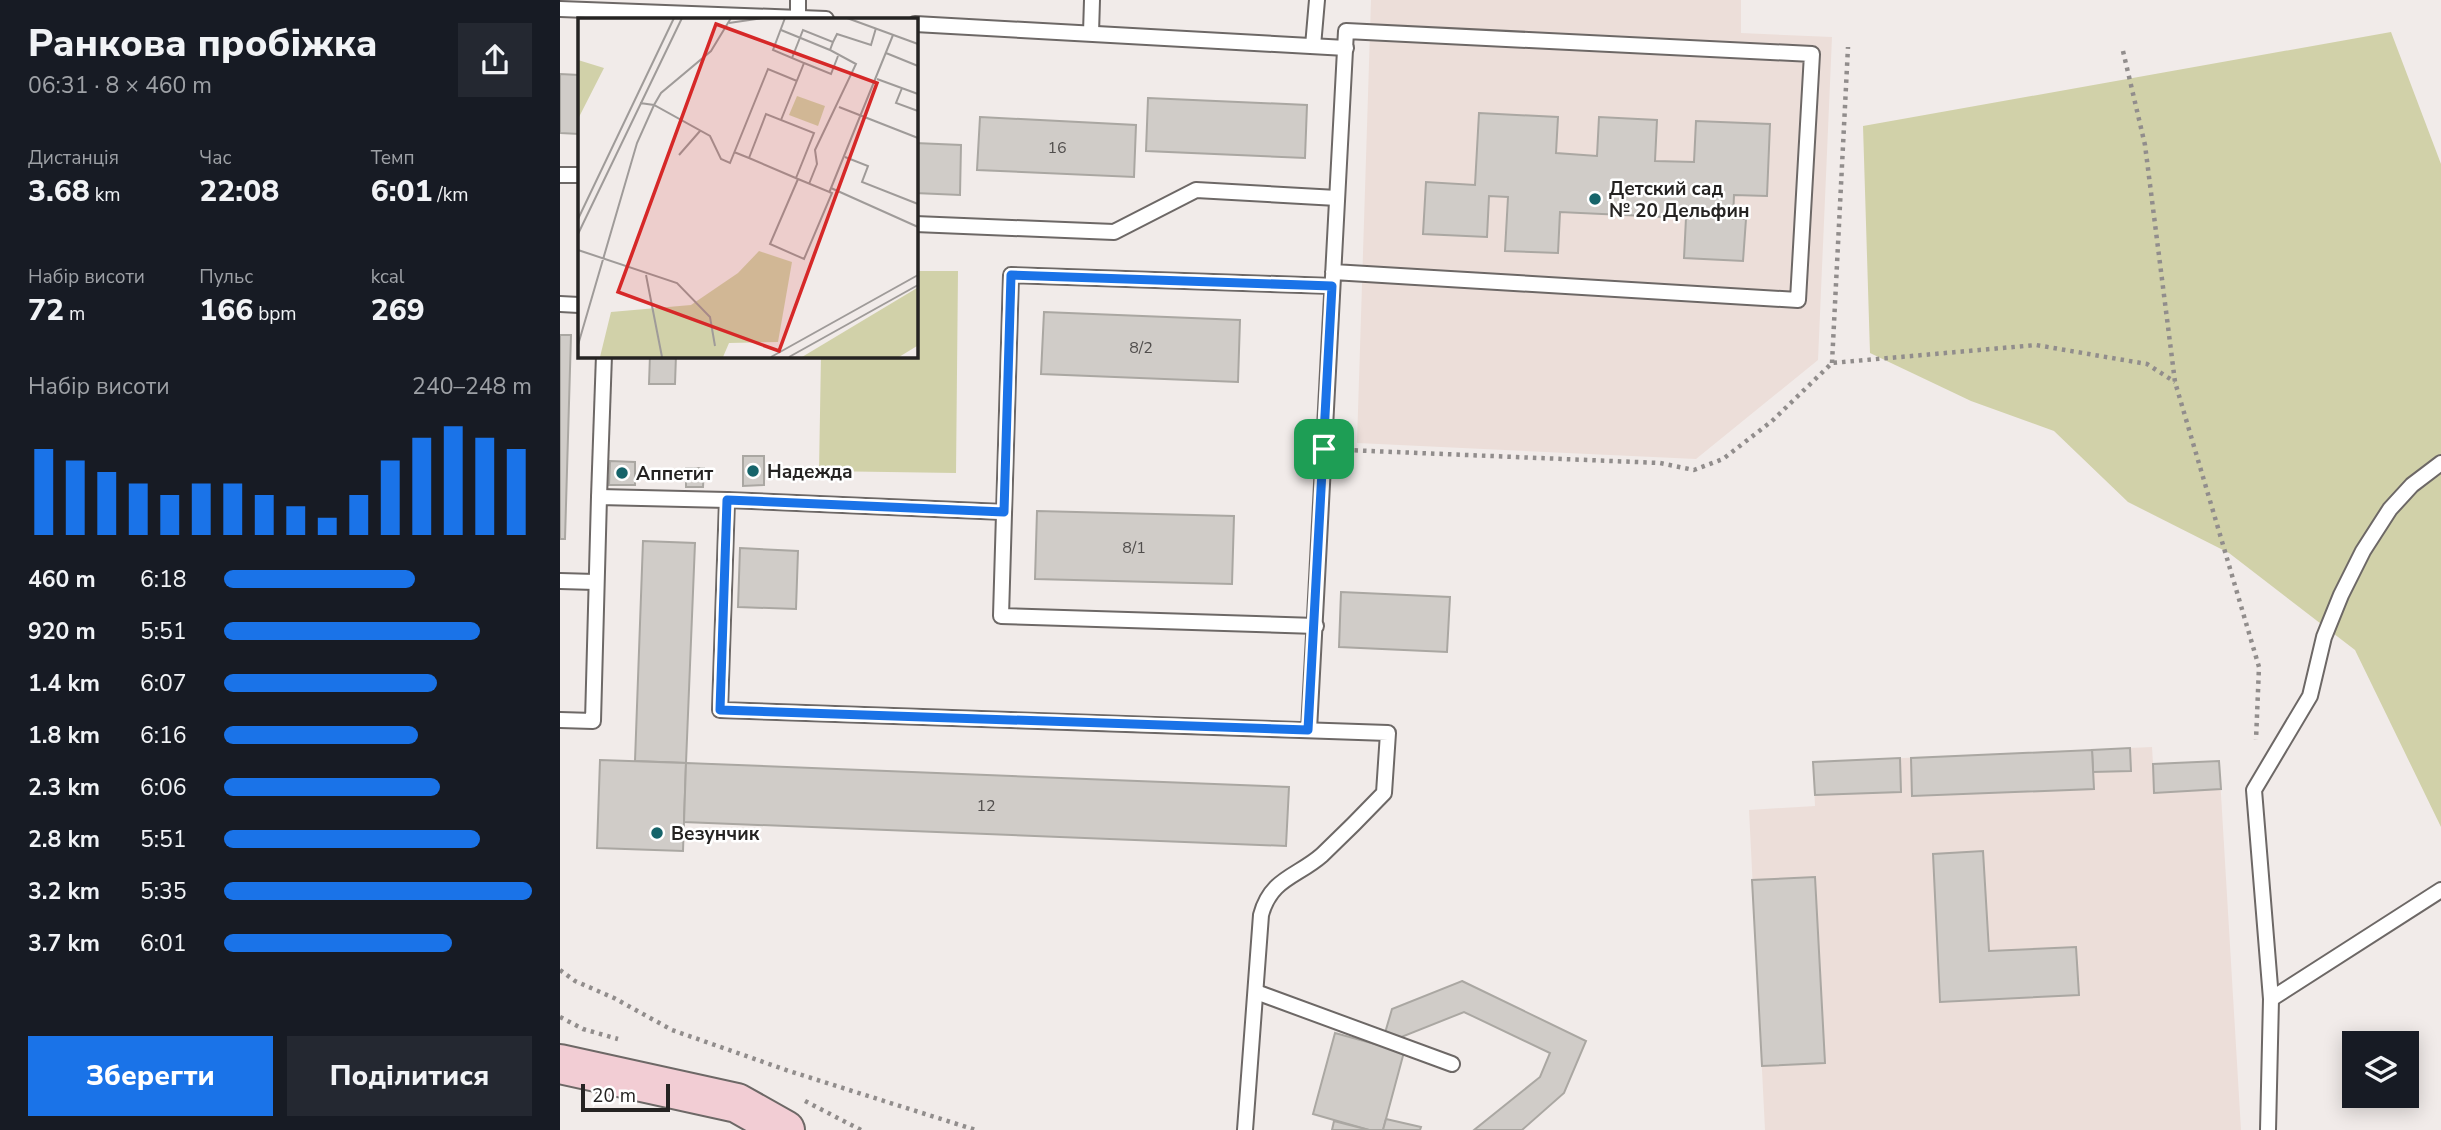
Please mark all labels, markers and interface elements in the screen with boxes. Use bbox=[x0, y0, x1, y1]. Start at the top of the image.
text: Ранкова пробіжка bbox=[28, 18, 378, 69]
inset map bbox=[578, 18, 917, 357]
button: share bbox=[458, 23, 532, 97]
text: 06:31 · 8 × 460 m bbox=[28, 70, 212, 101]
house number: 16 bbox=[1047, 137, 1067, 159]
text: Дистанція bbox=[28, 145, 119, 171]
text: Час bbox=[199, 145, 231, 171]
text: Темп bbox=[371, 145, 415, 171]
text: 3.68 bbox=[28, 171, 90, 212]
text: 22:08 bbox=[199, 171, 279, 212]
text: 6:01 bbox=[371, 171, 432, 212]
place label: Детский сад № 20 Дельфин bbox=[1609, 176, 1750, 224]
text: km bbox=[90, 182, 120, 208]
text: /km bbox=[432, 182, 468, 208]
marker: Детский сад № 20 Дельфин bbox=[1587, 191, 1603, 207]
text: Набір висоти bbox=[28, 264, 145, 290]
text: Пульс bbox=[199, 264, 253, 290]
text: kcal bbox=[371, 264, 404, 290]
text: 72 bbox=[28, 290, 64, 331]
text: 166 bbox=[199, 290, 253, 331]
text: 269 bbox=[371, 290, 425, 331]
text: m bbox=[64, 301, 85, 327]
text: bpm bbox=[253, 301, 297, 327]
house number: 8/2 bbox=[1129, 337, 1153, 359]
text: Набір висоти bbox=[28, 371, 170, 402]
text: 240–248 m bbox=[412, 371, 532, 402]
pin bbox=[1294, 419, 1354, 479]
icon: arrive bbox=[1305, 430, 1343, 468]
place label: Надежда bbox=[767, 459, 853, 485]
place label: Аппетит bbox=[636, 461, 713, 487]
marker: Надежда bbox=[745, 463, 761, 479]
marker: Аппетит bbox=[614, 465, 630, 481]
house number: 8/1 bbox=[1122, 537, 1146, 559]
text: 460 m bbox=[28, 564, 96, 595]
text: 6:18 bbox=[140, 564, 187, 595]
text: 920 m bbox=[28, 616, 96, 647]
text: 5:51 bbox=[140, 616, 187, 647]
text: 1.4 km bbox=[28, 668, 100, 699]
text: 6:07 bbox=[140, 668, 187, 699]
text: 1.8 km bbox=[28, 720, 100, 751]
text: 6:16 bbox=[140, 720, 187, 751]
text: 2.3 km bbox=[28, 772, 100, 803]
text: 6:06 bbox=[140, 772, 187, 803]
house number: 12 bbox=[976, 795, 996, 817]
place label: Везунчик bbox=[671, 821, 760, 847]
text: 2.8 km bbox=[28, 824, 100, 855]
text: 5:51 bbox=[140, 824, 187, 855]
marker: Везунчик bbox=[649, 825, 665, 841]
text: 3.2 km bbox=[28, 876, 100, 907]
text: 5:35 bbox=[140, 876, 187, 907]
text: 3.7 km bbox=[28, 928, 100, 959]
text: 6:01 bbox=[140, 928, 187, 959]
map controls bbox=[2342, 1031, 2419, 1108]
button: layers bbox=[2342, 1031, 2419, 1108]
button: Зберегти bbox=[28, 1036, 273, 1116]
button: Поділитися bbox=[287, 1036, 532, 1116]
scale bar bbox=[581, 1081, 670, 1113]
text: 20 m bbox=[592, 1083, 636, 1109]

